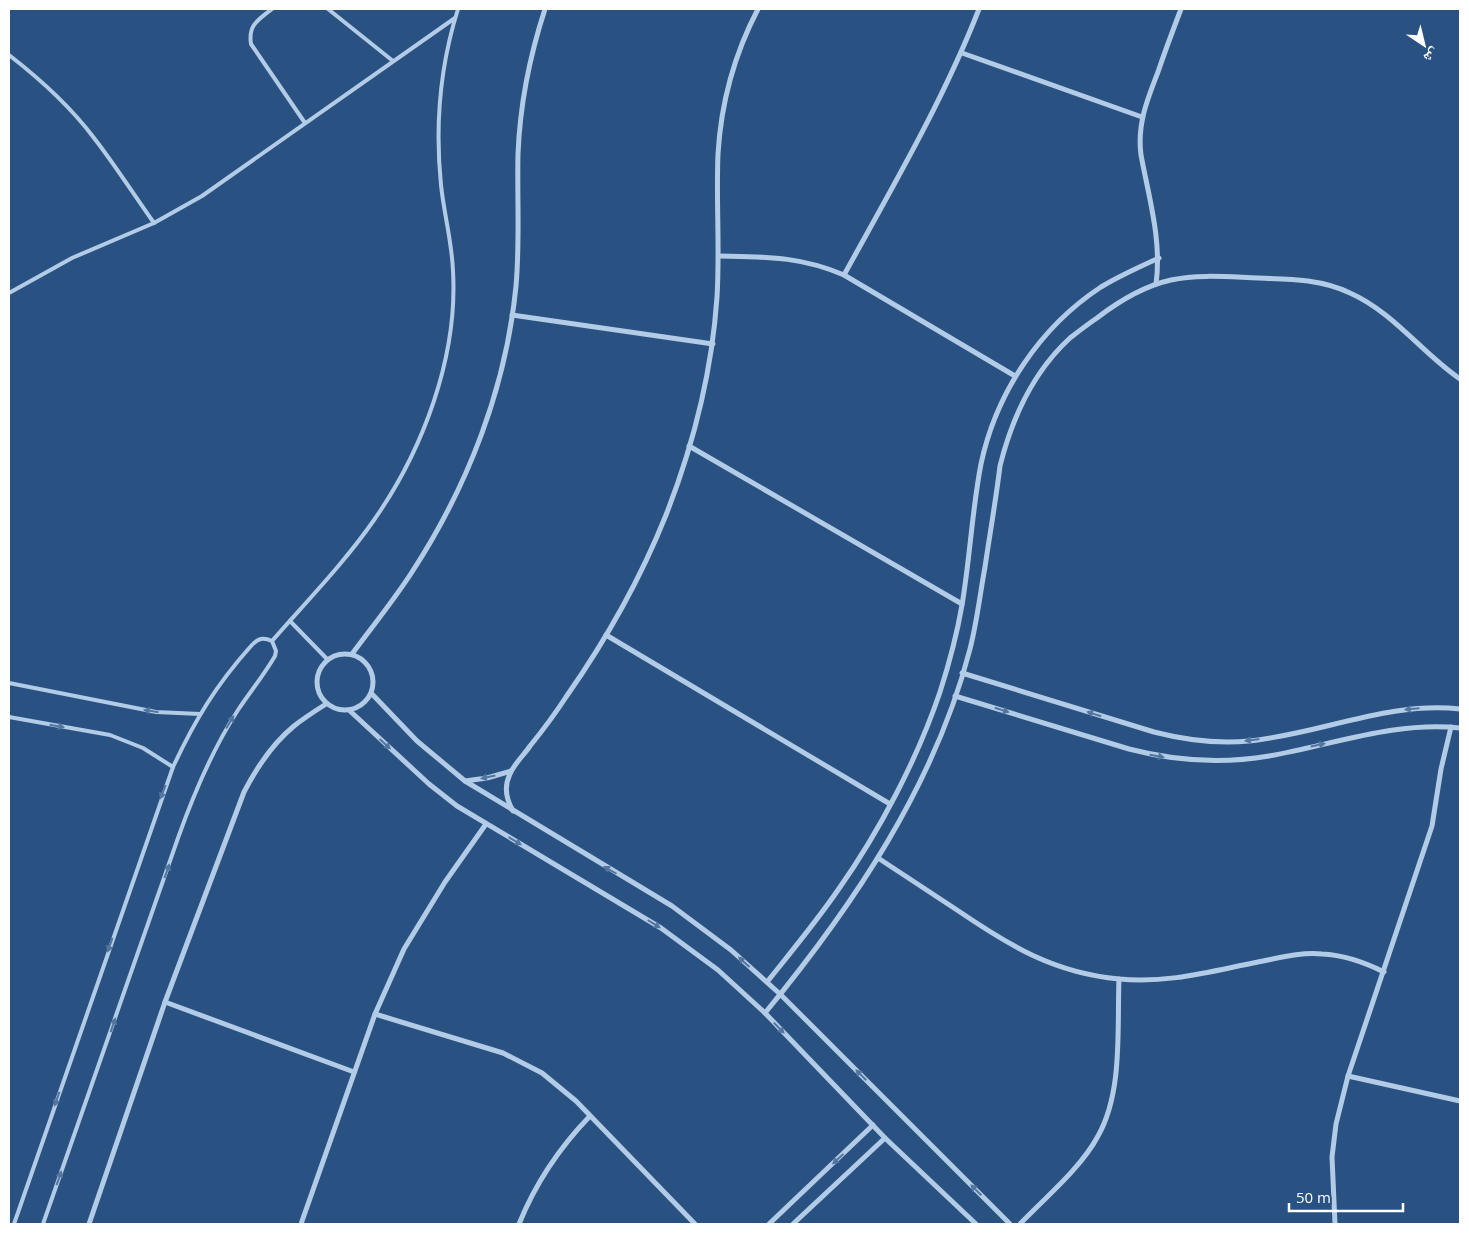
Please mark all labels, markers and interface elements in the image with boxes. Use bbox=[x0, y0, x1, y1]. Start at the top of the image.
north arrow bbox=[1399, 20, 1449, 70]
text: ش bbox=[1420, 44, 1443, 68]
one-way arrow bbox=[1403, 705, 1419, 713]
one-way arrow bbox=[143, 707, 159, 715]
one-way arrow bbox=[994, 707, 1009, 714]
one-way arrow bbox=[1086, 709, 1101, 717]
one-way arrow bbox=[226, 716, 235, 729]
one-way arrow bbox=[49, 722, 65, 730]
one-way arrow bbox=[1244, 736, 1260, 744]
one-way arrow bbox=[379, 738, 391, 750]
one-way arrow bbox=[1311, 741, 1327, 749]
one-way arrow bbox=[1150, 752, 1166, 760]
one-way arrow bbox=[480, 774, 496, 782]
one-way arrow bbox=[159, 785, 167, 800]
one-way arrow bbox=[508, 837, 521, 846]
one-way arrow bbox=[163, 864, 171, 879]
one-way arrow bbox=[604, 865, 617, 874]
one-way arrow bbox=[648, 919, 661, 929]
one-way arrow bbox=[106, 938, 113, 953]
one-way arrow bbox=[738, 957, 750, 968]
one-way arrow bbox=[109, 1017, 117, 1032]
one-way arrow bbox=[773, 1021, 785, 1033]
one-way arrow bbox=[855, 1069, 867, 1081]
one-way arrow bbox=[53, 1092, 61, 1107]
one-way arrow bbox=[832, 1153, 844, 1165]
one-way arrow bbox=[56, 1170, 64, 1185]
scale bar bbox=[1289, 1180, 1403, 1212]
one-way arrow bbox=[970, 1184, 982, 1196]
text: 50 m bbox=[1296, 1187, 1331, 1207]

